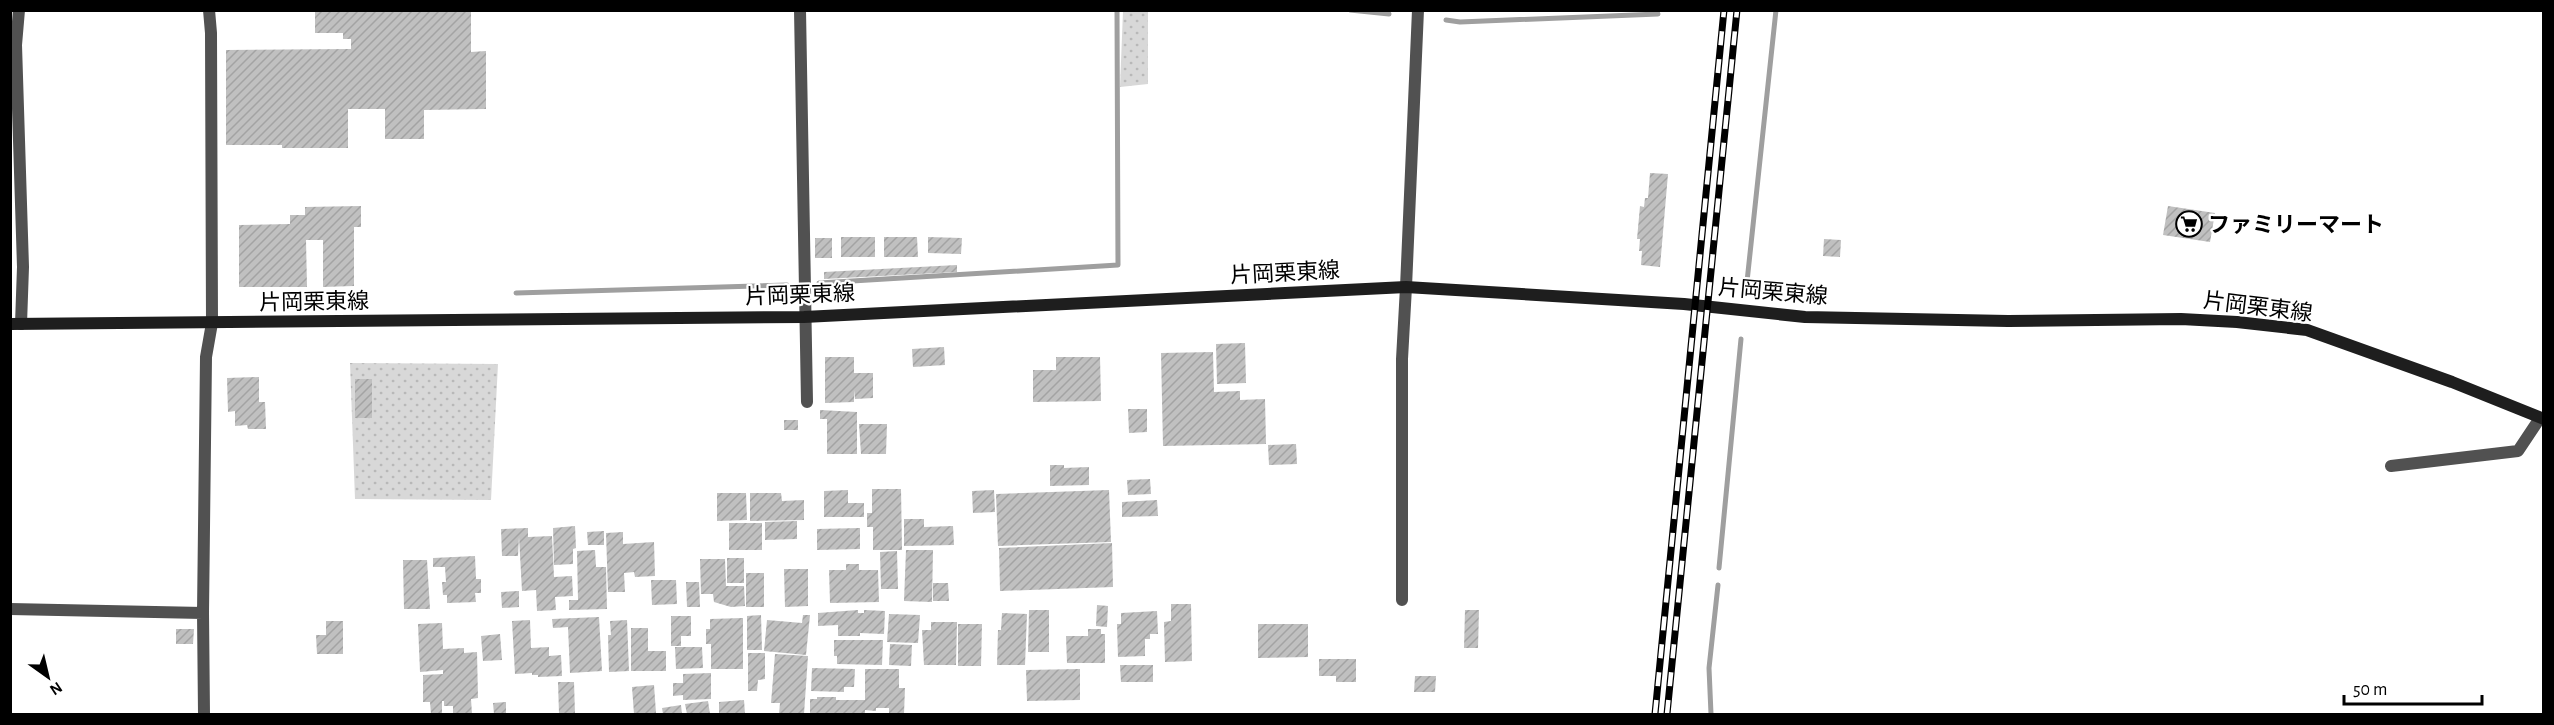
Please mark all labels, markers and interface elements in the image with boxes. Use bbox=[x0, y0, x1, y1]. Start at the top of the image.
supermarket icon: ファミリーマート bbox=[2174, 209, 2204, 239]
place label: ファミリーマート bbox=[2208, 214, 2384, 236]
street label: 片岡栗東線 bbox=[1229, 258, 1341, 287]
street label: 片岡栗東線 bbox=[1717, 275, 1829, 308]
street label: 片岡栗東線 bbox=[745, 281, 855, 308]
street label: 片岡栗東線 bbox=[2202, 288, 2314, 325]
street label: 片岡栗東線 bbox=[259, 289, 369, 314]
north arrow bbox=[18, 647, 78, 707]
scale bar bbox=[2344, 668, 2482, 706]
text: N bbox=[47, 679, 65, 698]
text: 50 m bbox=[2353, 681, 2387, 699]

